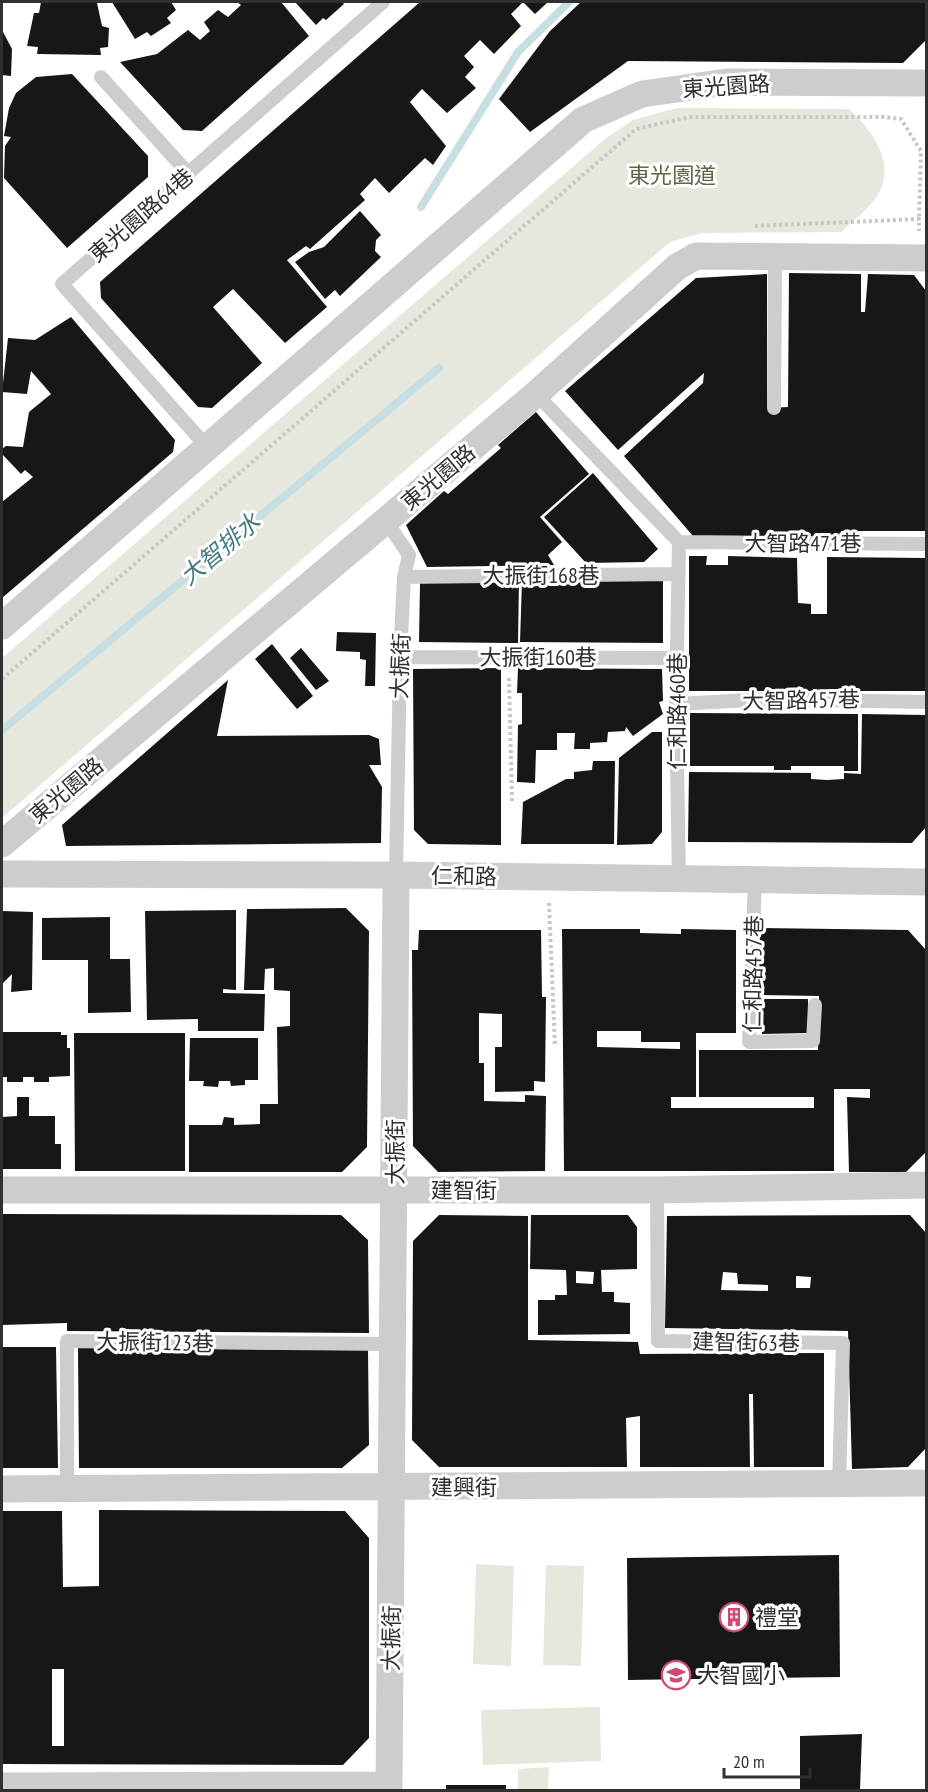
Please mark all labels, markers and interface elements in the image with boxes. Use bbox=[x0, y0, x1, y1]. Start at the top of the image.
street label: 東光園路 bbox=[681, 69, 771, 103]
park label: 東光園道 bbox=[628, 161, 716, 189]
street label: 東光園路64巷 bbox=[83, 162, 199, 268]
street label: 東光園路 bbox=[395, 438, 481, 516]
water label: 大智排水 bbox=[173, 506, 267, 592]
street label: 大智路471巷 bbox=[744, 529, 862, 557]
street label: 大振街168巷 bbox=[482, 561, 600, 589]
street label: 大振街 bbox=[385, 633, 415, 699]
street label: 大振街160巷 bbox=[479, 643, 597, 671]
street label: 仁和路460巷 bbox=[663, 652, 691, 770]
street label: 大智路457巷 bbox=[742, 685, 860, 715]
street label: 東光園路 bbox=[23, 751, 109, 829]
street label: 仁和路 bbox=[431, 861, 497, 891]
street label: 仁和路457巷 bbox=[738, 915, 768, 1033]
street label: 大振街 bbox=[381, 1119, 409, 1185]
street label: 建智街 bbox=[431, 1176, 497, 1204]
street label: 大振街123巷 bbox=[96, 1327, 214, 1357]
street label: 建智街63巷 bbox=[692, 1327, 800, 1357]
street label: 建興街 bbox=[431, 1473, 497, 1501]
building icon: 禮堂 bbox=[718, 1601, 750, 1633]
place label: 禮堂 bbox=[755, 1603, 799, 1631]
street label: 大振街 bbox=[376, 1605, 406, 1671]
school or university icon: 大智國小 bbox=[660, 1659, 692, 1691]
place label: 大智國小 bbox=[697, 1661, 785, 1689]
scale bar bbox=[724, 1741, 810, 1779]
text: 20 m bbox=[733, 1750, 765, 1773]

